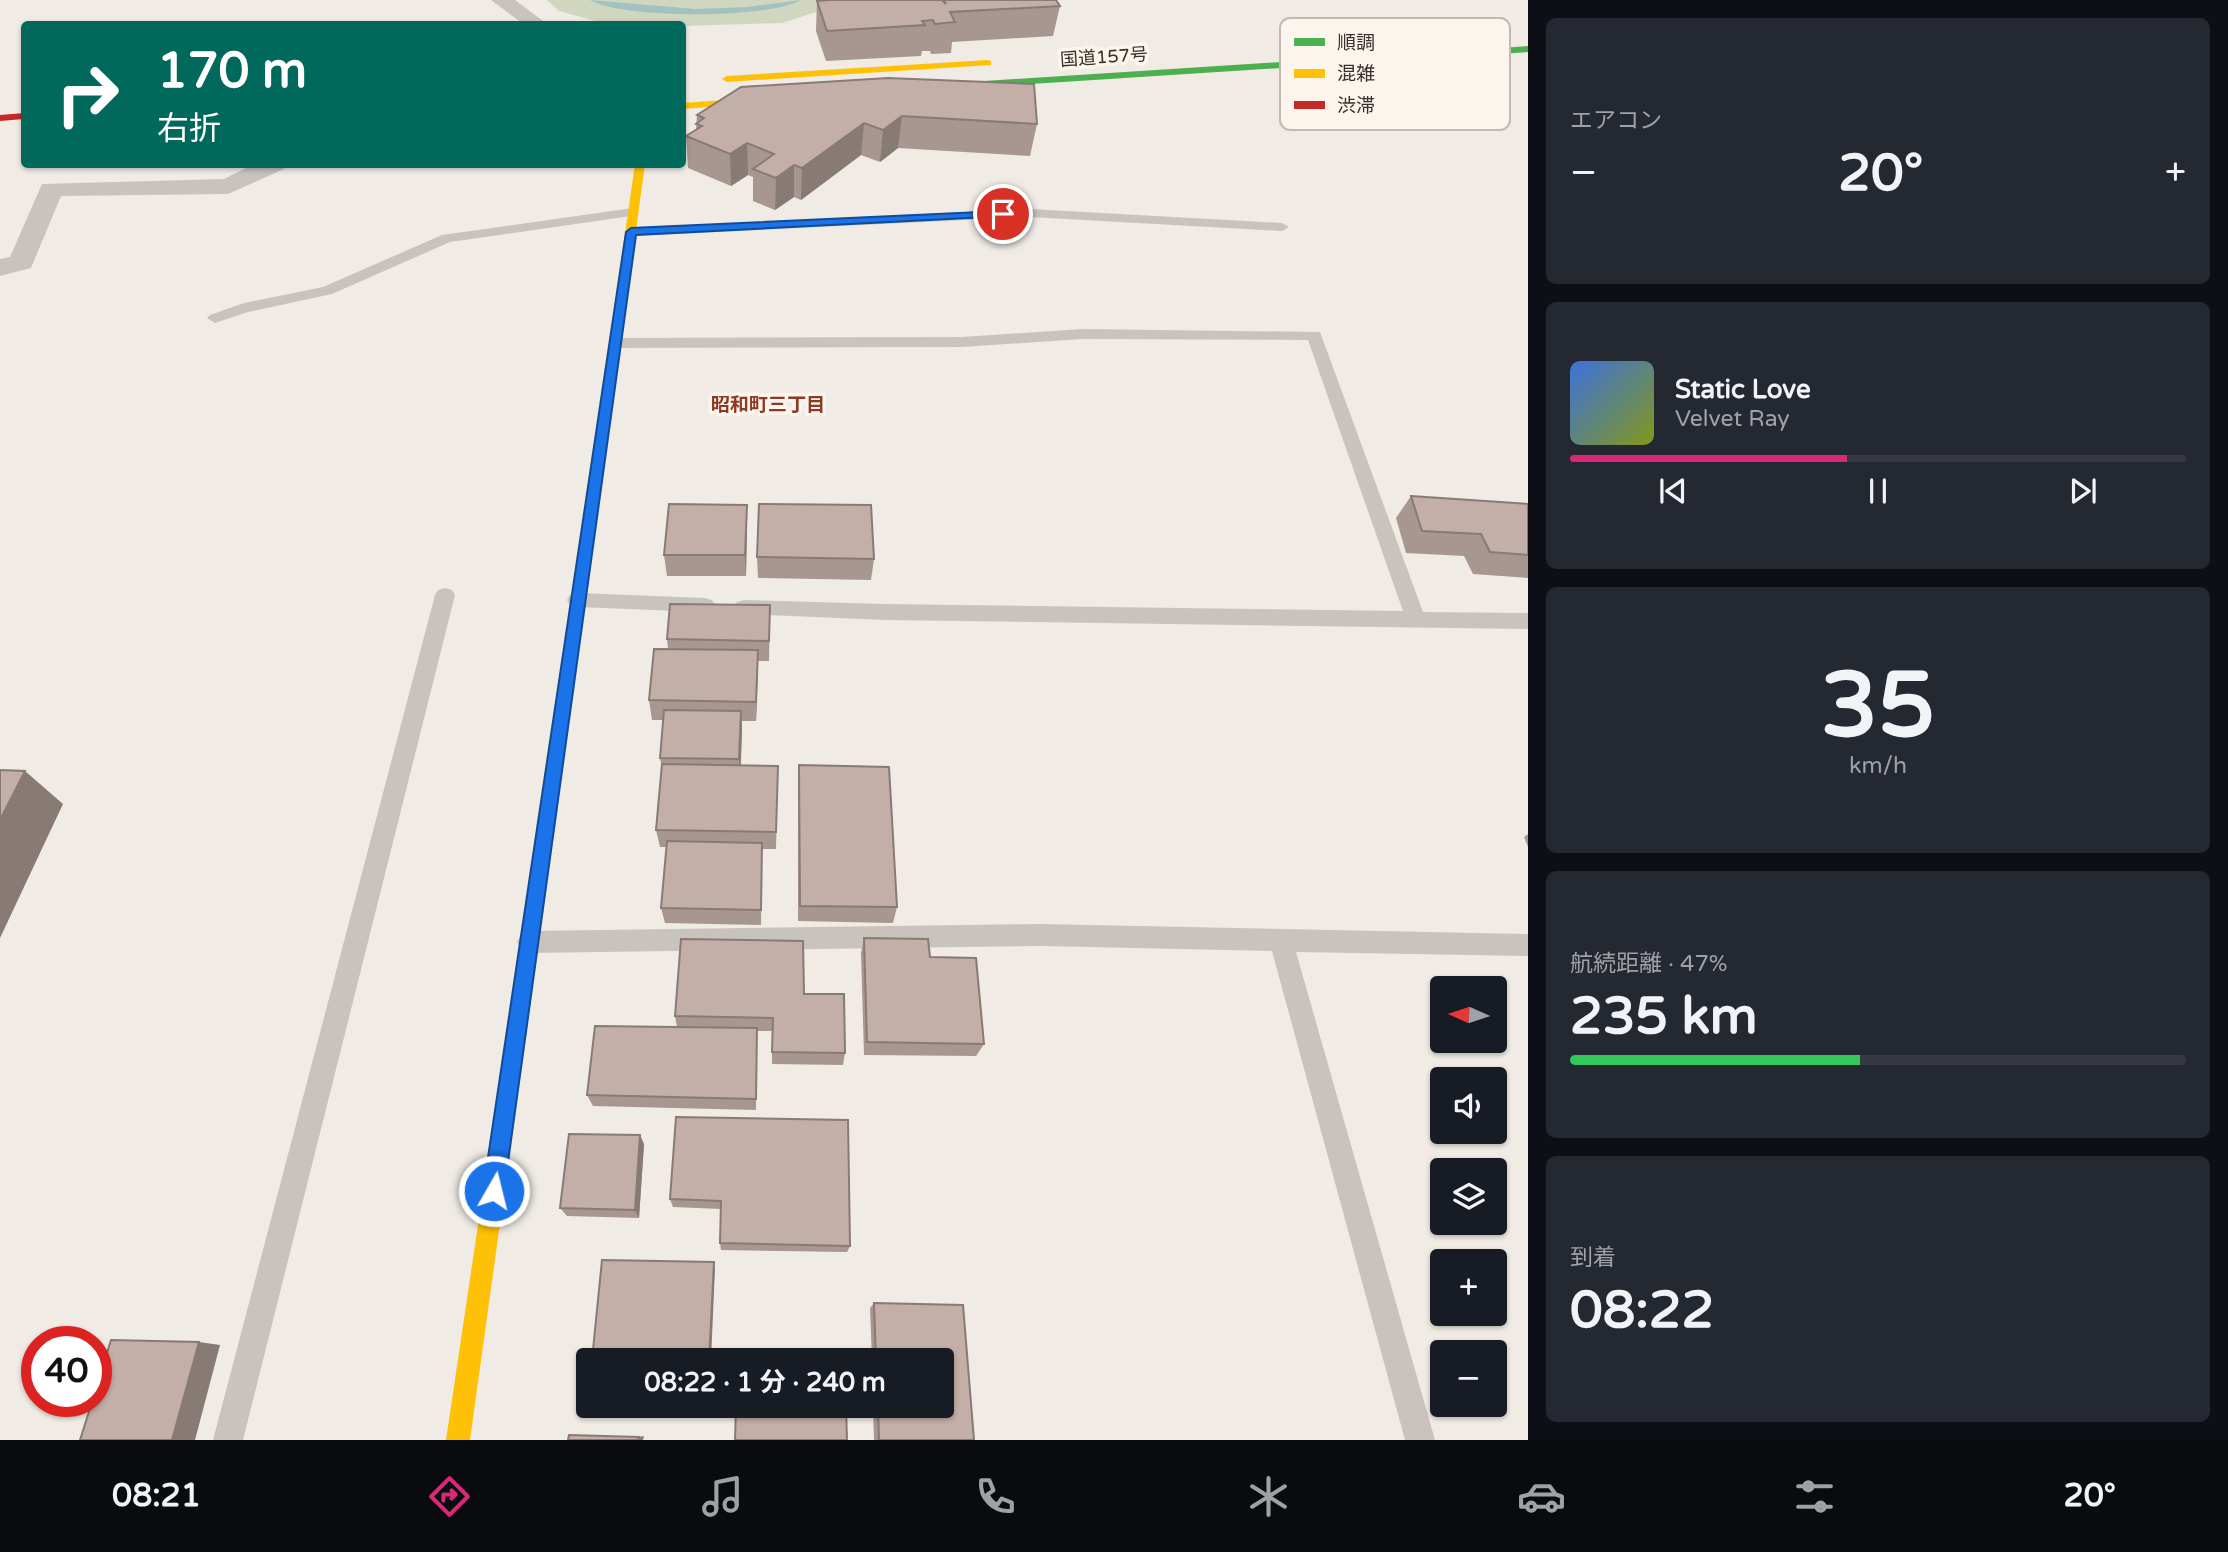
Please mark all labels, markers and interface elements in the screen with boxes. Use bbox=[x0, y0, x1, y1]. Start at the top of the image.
legend bbox=[1280, 18, 1510, 130]
text: 順調 bbox=[1337, 32, 1375, 54]
text: 170 m bbox=[157, 42, 307, 101]
street label: 国道157号 bbox=[1059, 43, 1149, 71]
icon: right bbox=[42, 49, 133, 140]
text: 混雑 bbox=[1337, 63, 1375, 85]
text: 渋滞 bbox=[1337, 95, 1375, 117]
text: エアコン bbox=[1570, 107, 1662, 135]
text: 右折 bbox=[157, 110, 221, 148]
text: 20° bbox=[1838, 142, 1923, 205]
text: − bbox=[1570, 150, 1597, 196]
text: + bbox=[2165, 150, 2186, 196]
pin bbox=[973, 184, 1033, 244]
icon: arrive bbox=[984, 195, 1022, 233]
text: Static Love bbox=[1675, 374, 1811, 405]
district label: 昭和町三丁目 bbox=[711, 394, 825, 416]
text: Velvet Ray bbox=[1675, 405, 1790, 433]
icon: previous bbox=[1654, 472, 1692, 510]
icon: pause bbox=[1859, 472, 1897, 510]
icon: next bbox=[2064, 472, 2102, 510]
text: 35 bbox=[1821, 651, 1935, 761]
text: km/h bbox=[1849, 752, 1907, 780]
text: 航続距離 · 47% bbox=[1570, 950, 1728, 978]
north arrow bbox=[1430, 976, 1507, 1054]
map controls bbox=[1430, 976, 1507, 1417]
text: 235 km bbox=[1570, 985, 1758, 1048]
button: sound bbox=[1430, 1067, 1507, 1144]
position arrow bbox=[457, 1154, 531, 1228]
button: layers bbox=[1430, 1158, 1507, 1235]
text: 到着 bbox=[1570, 1244, 1616, 1272]
button: + bbox=[1430, 1249, 1507, 1326]
text: 08:22 bbox=[1570, 1279, 1714, 1342]
speed limit sign: 40 bbox=[21, 1326, 112, 1417]
button: − bbox=[1430, 1340, 1507, 1417]
text: 08:22 · 1 分 · 240 m bbox=[644, 1367, 886, 1398]
icon: directions bbox=[425, 1472, 474, 1521]
icon: music bbox=[698, 1472, 747, 1521]
icon: phone bbox=[971, 1472, 1020, 1521]
icon: climate bbox=[1244, 1472, 1293, 1521]
icon: car bbox=[1517, 1472, 1566, 1521]
icon: filters bbox=[1790, 1472, 1839, 1521]
text: 08:21 bbox=[112, 1477, 201, 1515]
text: 20° bbox=[2064, 1477, 2116, 1515]

